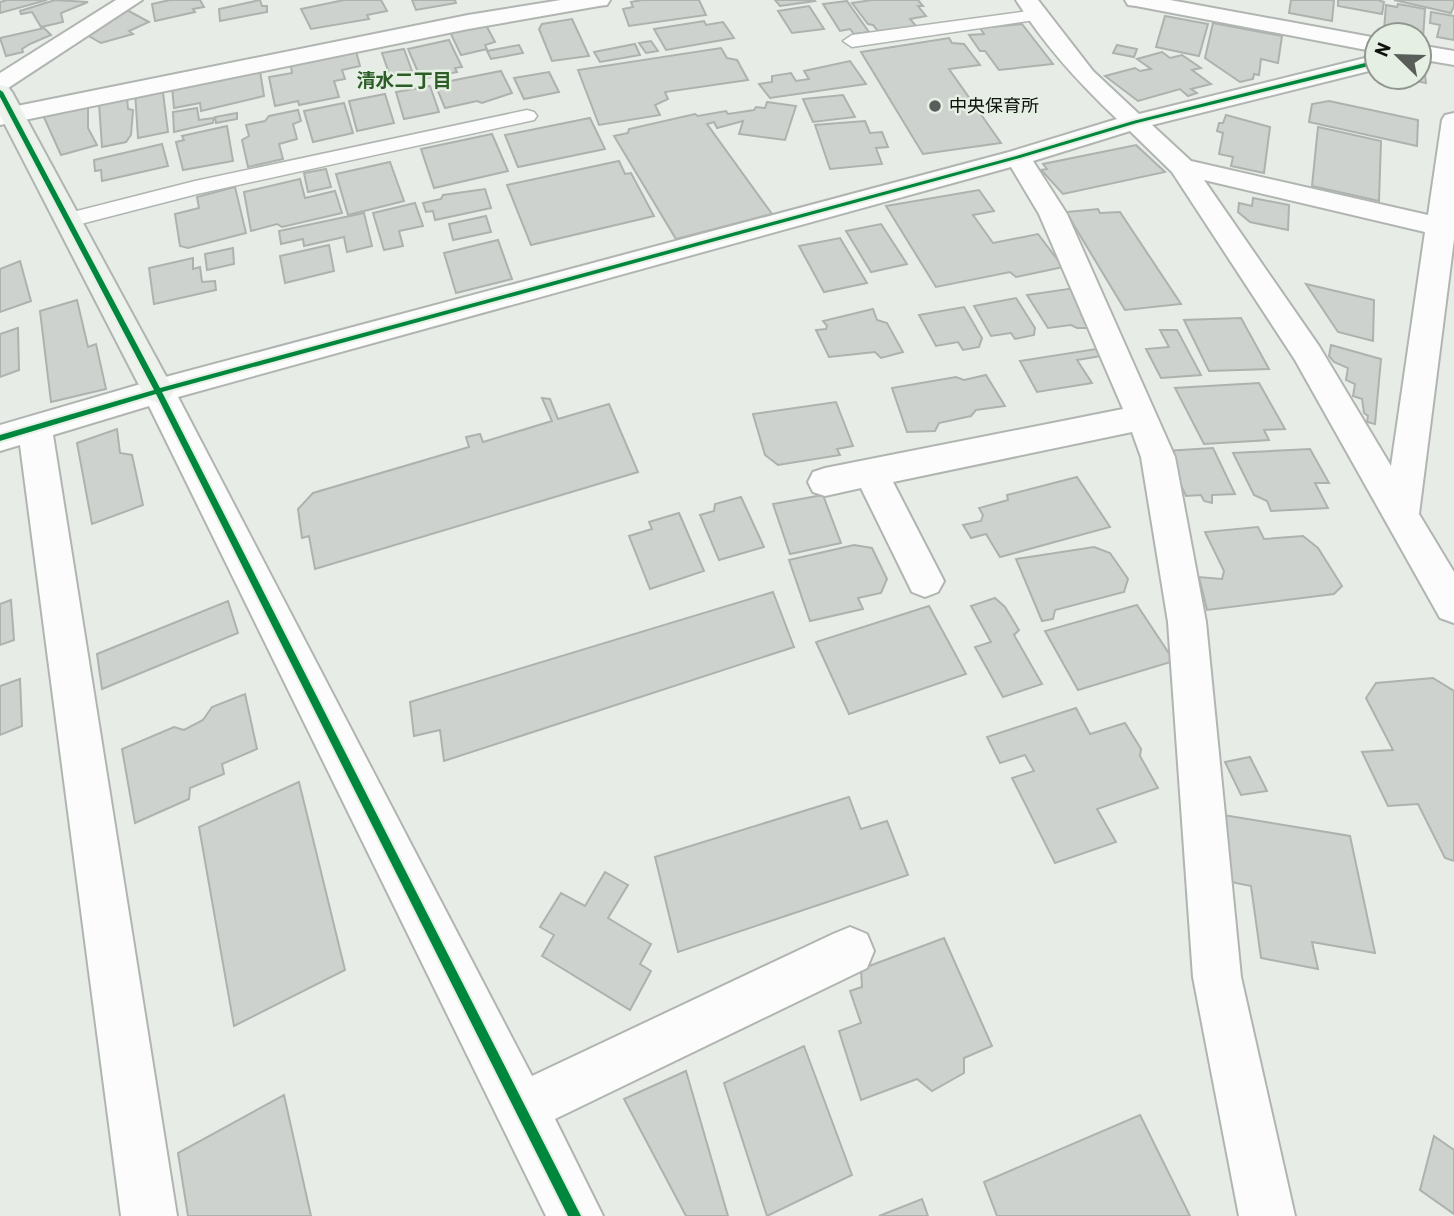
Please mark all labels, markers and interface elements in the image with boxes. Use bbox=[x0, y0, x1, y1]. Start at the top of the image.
north arrow bbox=[1363, 21, 1433, 91]
text: N bbox=[1369, 39, 1395, 59]
district label: 清水二丁目 bbox=[356, 68, 452, 91]
place label: 中央保育所 bbox=[949, 94, 1039, 116]
marker: 中央保育所 bbox=[927, 98, 943, 114]

